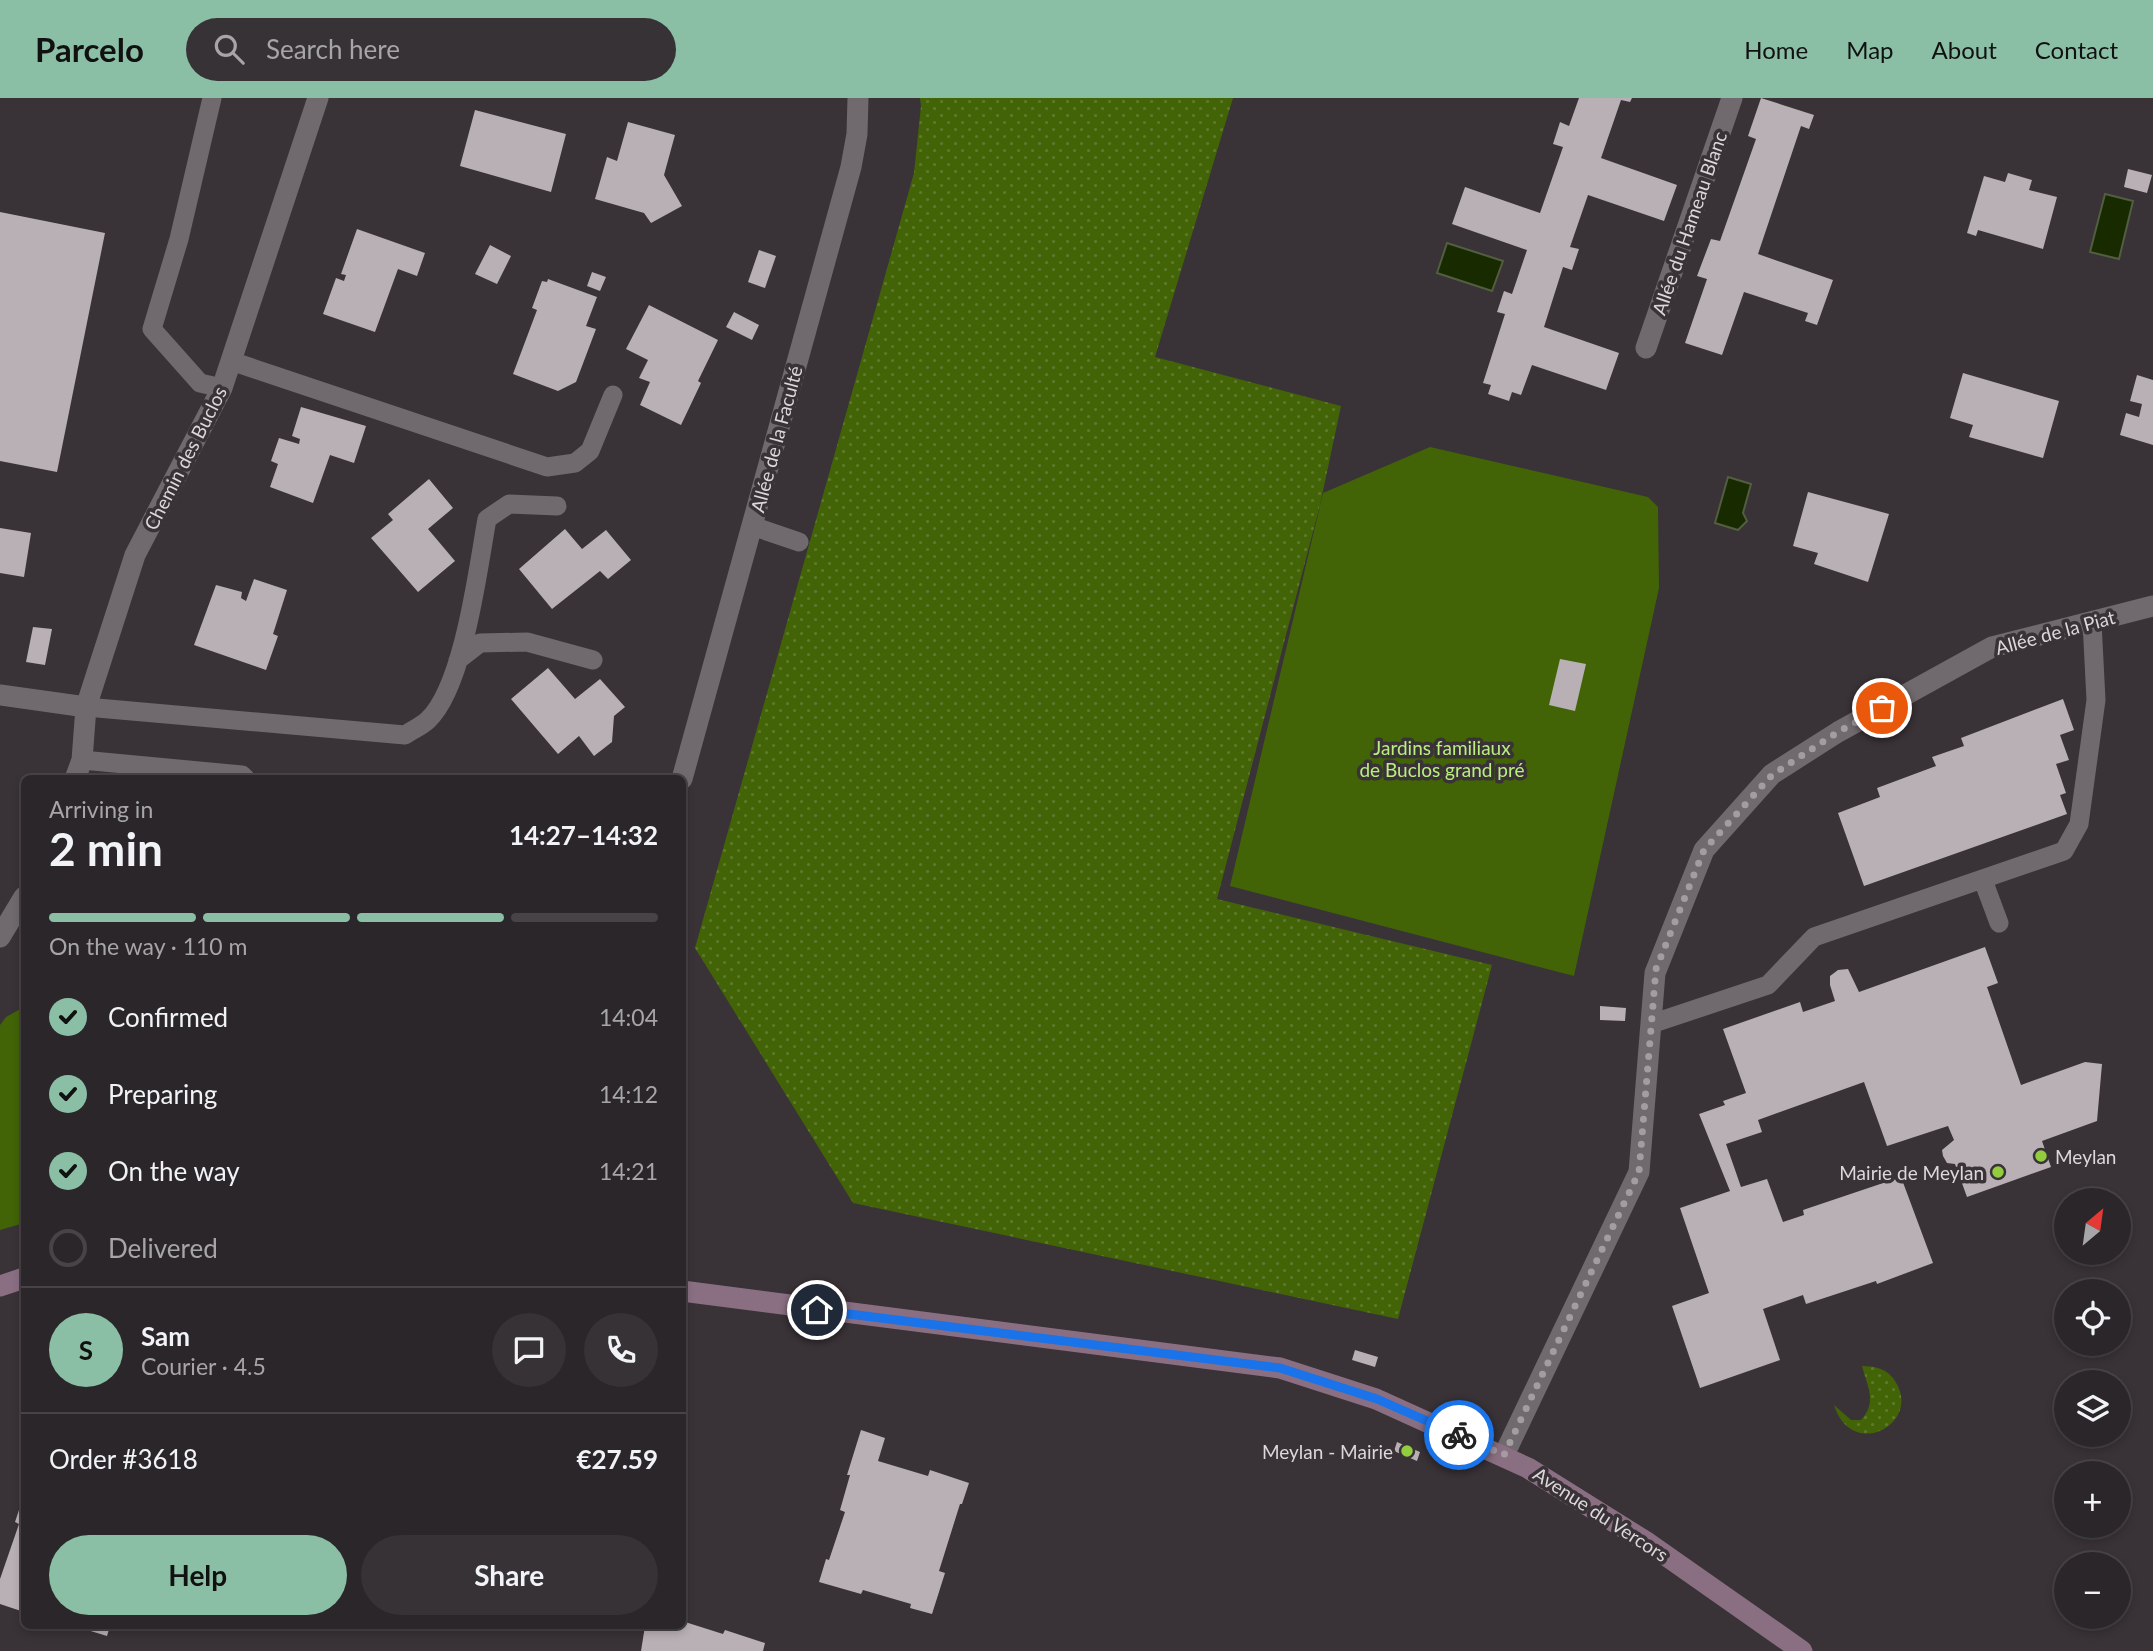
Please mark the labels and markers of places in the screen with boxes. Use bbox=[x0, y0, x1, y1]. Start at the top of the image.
pin bbox=[1852, 678, 1912, 738]
place label: Meylan bbox=[2055, 1145, 2116, 1168]
marker: Meylan bbox=[2033, 1148, 2049, 1164]
place label: Mairie de Meylan bbox=[1839, 1161, 1984, 1184]
marker: Mairie de Meylan bbox=[1990, 1164, 2006, 1180]
pin bbox=[787, 1280, 847, 1340]
place label: Meylan - Mairie bbox=[1262, 1440, 1393, 1463]
marker: Meylan - Mairie bbox=[1399, 1443, 1415, 1459]

